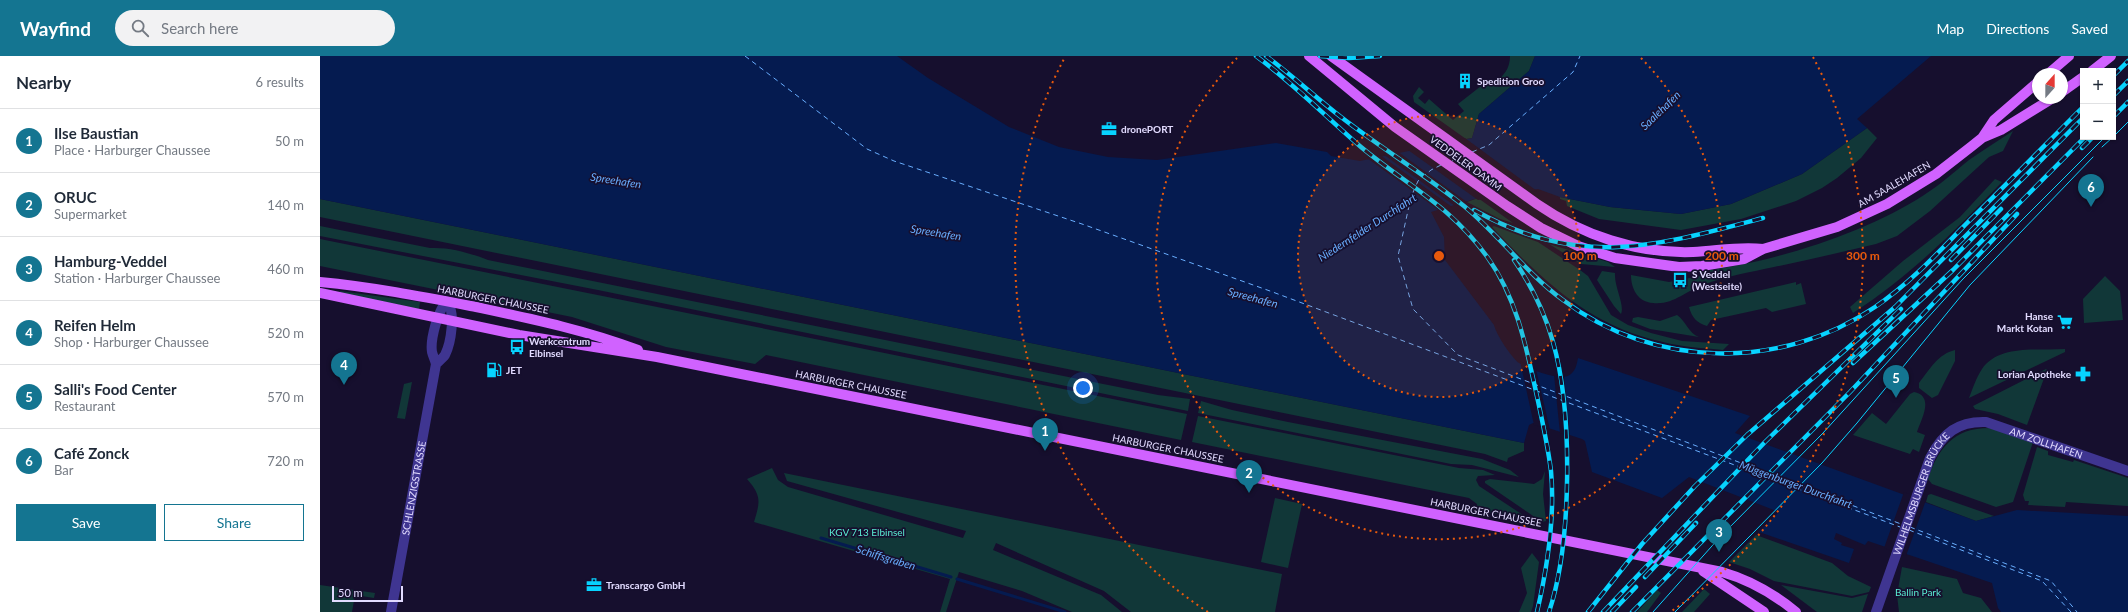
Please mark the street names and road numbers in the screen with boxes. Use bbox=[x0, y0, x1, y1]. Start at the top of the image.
street label: VEDDELER DAMM bbox=[1428, 133, 1504, 193]
street label: AM SAALEHAFEN bbox=[1856, 158, 1932, 210]
street label: HARBURGER CHAUSSEE bbox=[436, 282, 550, 316]
street label: HARBURGER CHAUSSEE bbox=[794, 367, 908, 401]
street label: AM ZOLLHAFEN bbox=[2008, 425, 2084, 461]
street label: WILHELMSBURGER BRÜCKE bbox=[1890, 429, 1952, 557]
street label: HARBURGER CHAUSSEE bbox=[1111, 431, 1225, 465]
street label: SCHLENZIGSTRASSE bbox=[399, 440, 428, 536]
street label: HARBURGER CHAUSSEE bbox=[1429, 495, 1543, 529]

